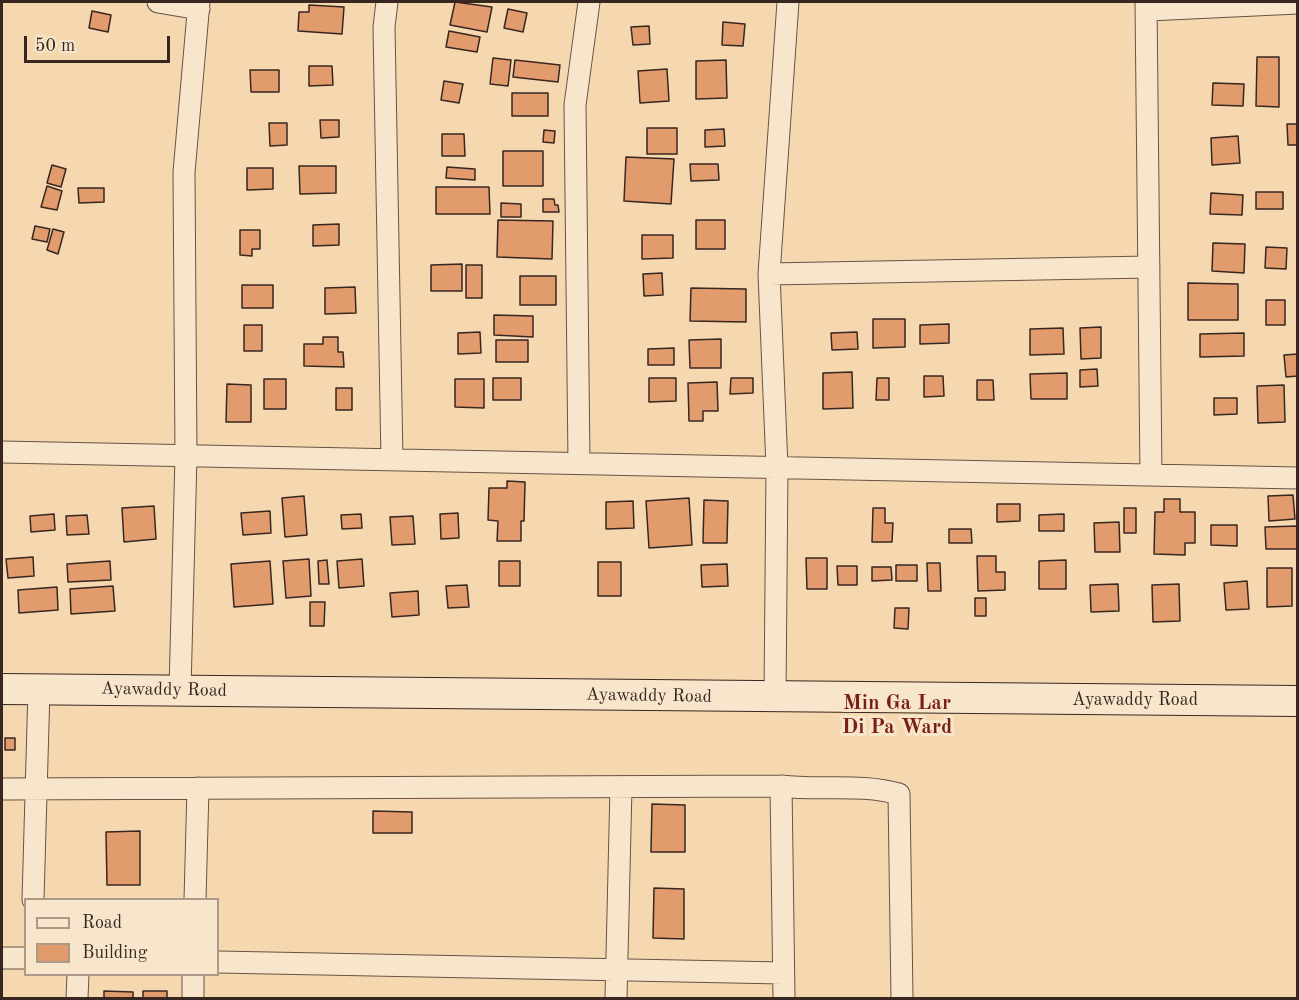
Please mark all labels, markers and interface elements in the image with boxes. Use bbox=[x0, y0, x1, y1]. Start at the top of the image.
scale bar bbox=[27, 24, 172, 62]
text: 50 m bbox=[35, 37, 75, 55]
street label: Ayawaddy Road bbox=[101, 678, 227, 702]
street label: Ayawaddy Road bbox=[586, 684, 712, 708]
street label: Ayawaddy Road bbox=[1072, 689, 1198, 711]
district label: Min Ga Lar Di Pa Ward bbox=[842, 690, 952, 740]
legend bbox=[24, 898, 219, 976]
text: Road bbox=[82, 914, 122, 932]
text: Building bbox=[82, 944, 147, 962]

